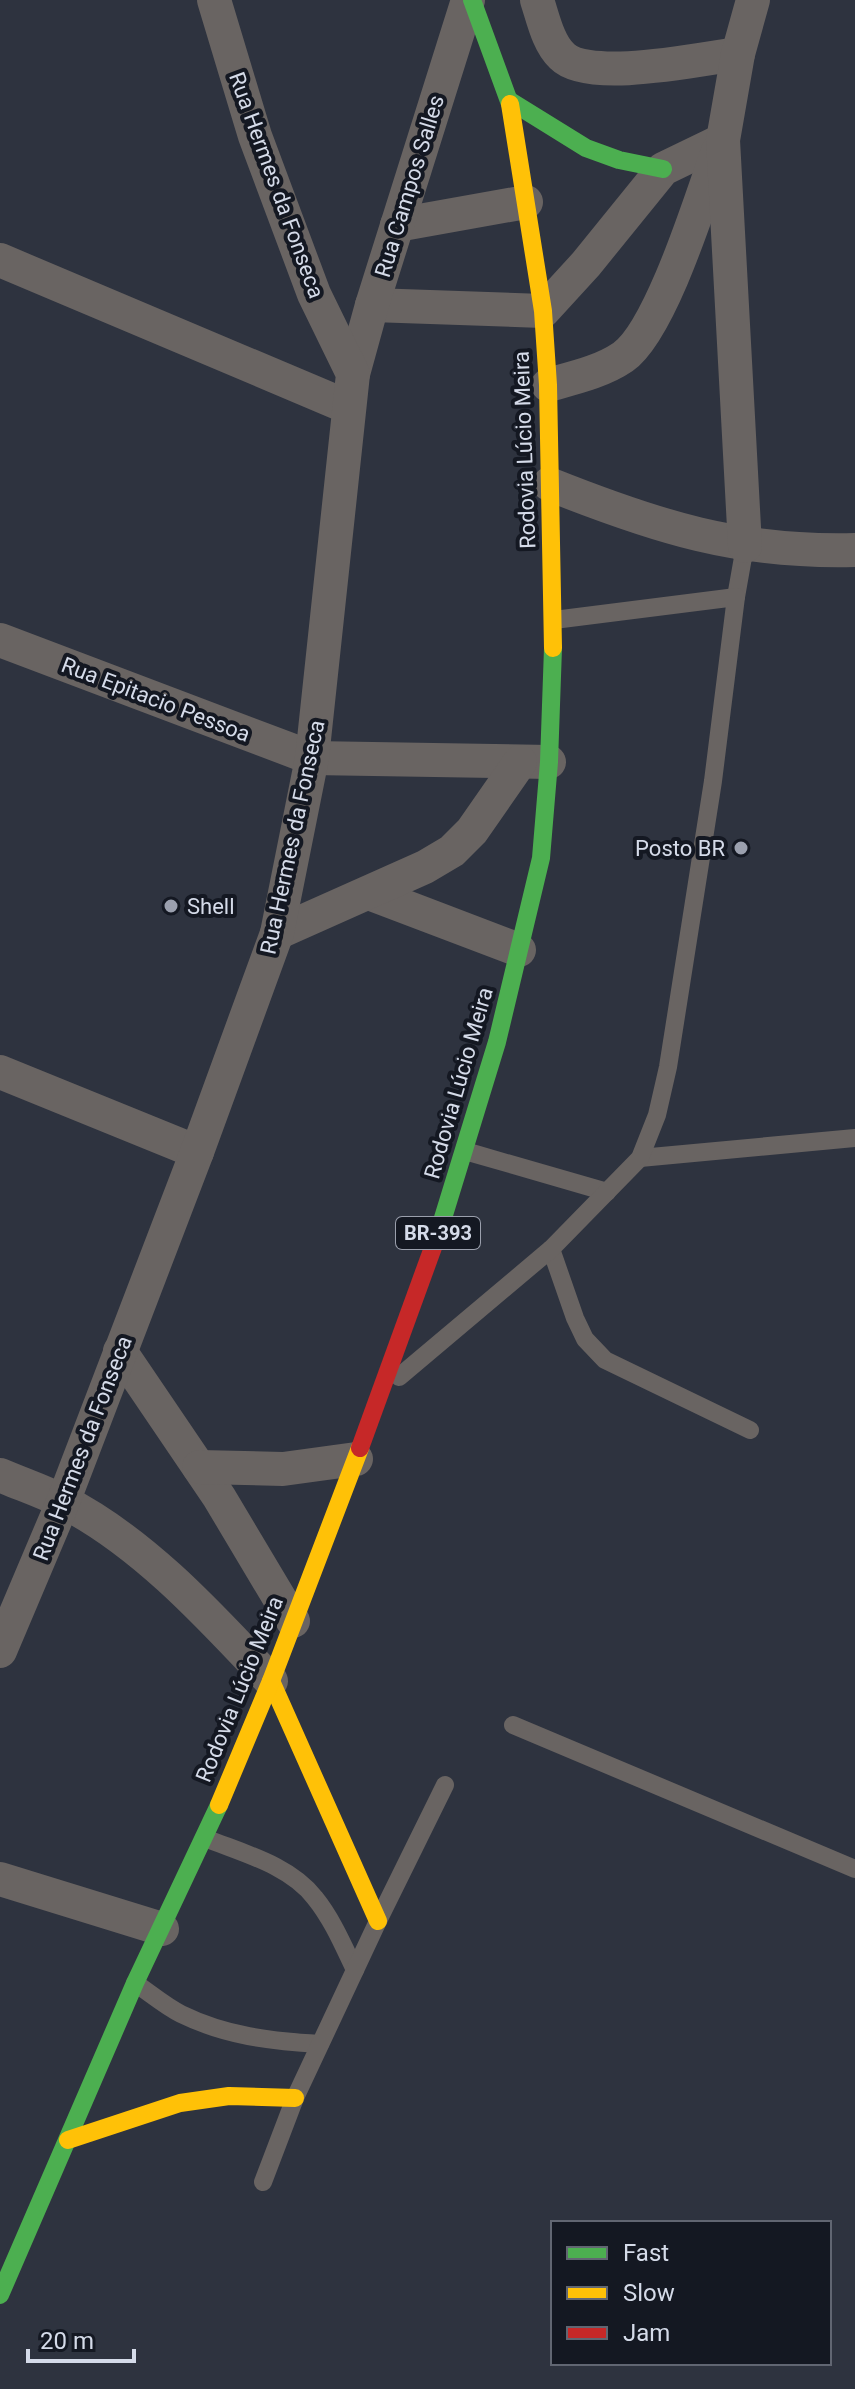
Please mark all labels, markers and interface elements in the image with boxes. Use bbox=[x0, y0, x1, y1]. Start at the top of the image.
street label: Rua Hermes da Fonseca bbox=[224, 69, 329, 302]
street label: Rua Campos Salles bbox=[370, 92, 449, 280]
street label: Rodovia Lúcio Meira bbox=[509, 351, 540, 549]
street label: Rua Epitacio Pessoa bbox=[58, 652, 254, 747]
street label: Rua Hermes da Fonseca bbox=[255, 718, 330, 956]
place label: Posto BR bbox=[635, 836, 725, 861]
marker: Posto BR bbox=[732, 839, 750, 857]
place label: Shell bbox=[187, 894, 235, 919]
marker: Shell bbox=[162, 897, 180, 915]
street label: Rodovia Lúcio Meira bbox=[419, 985, 498, 1182]
road number: BR-393 bbox=[396, 1217, 480, 1249]
street label: Rua Hermes da Fonseca bbox=[28, 1332, 137, 1564]
street label: Rodovia Lúcio Meira bbox=[191, 1593, 288, 1786]
legend bbox=[551, 2221, 831, 2365]
text: Fast bbox=[623, 2239, 669, 2267]
text: Slow bbox=[623, 2279, 675, 2307]
scale bar bbox=[28, 2313, 134, 2363]
text: Jam bbox=[623, 2319, 670, 2347]
text: 20 m bbox=[40, 2327, 94, 2355]

